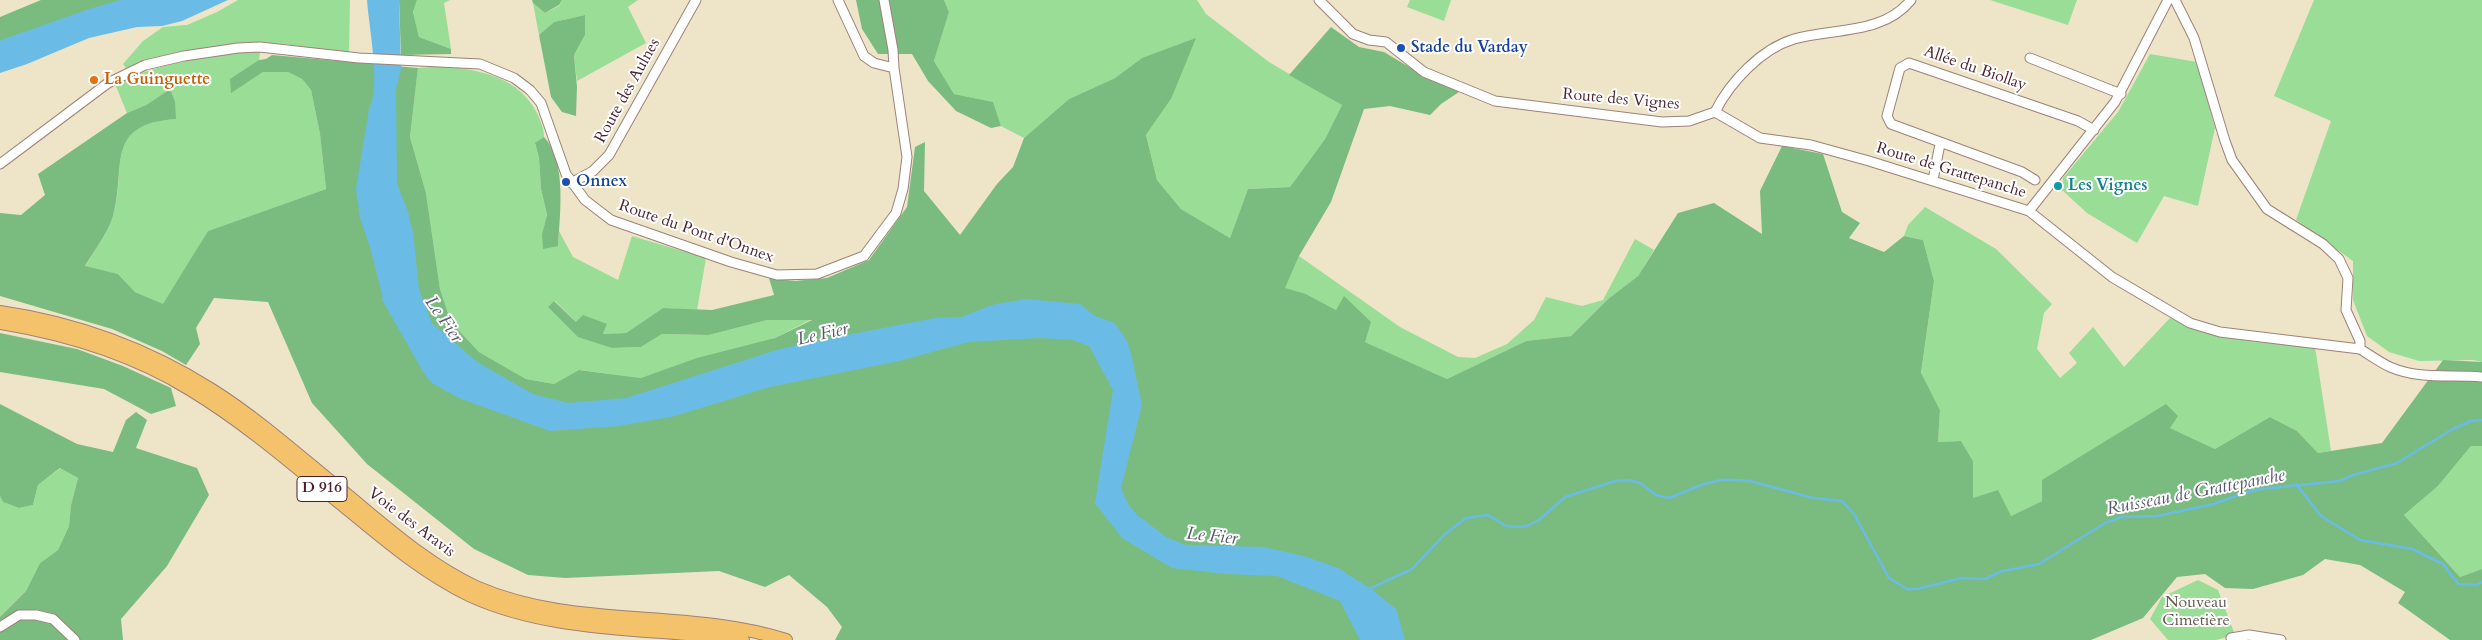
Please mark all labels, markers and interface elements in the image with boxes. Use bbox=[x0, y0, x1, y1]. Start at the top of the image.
street label: Route des Aulnes bbox=[591, 35, 665, 147]
place label: Stade du Varday bbox=[1411, 38, 1528, 58]
marker: Stade du Varday bbox=[1395, 42, 1407, 54]
street label: Allée du Biollay bbox=[1921, 42, 2029, 96]
place label: La Guinguette bbox=[104, 70, 210, 90]
marker: La Guinguette bbox=[88, 74, 100, 86]
street label: Route des Vignes bbox=[1562, 85, 1680, 115]
street label: Route de Grattepanche bbox=[1874, 139, 2028, 203]
place label: Onnex bbox=[576, 172, 627, 192]
marker: Onnex bbox=[560, 176, 572, 188]
place label: Les Vignes bbox=[2068, 176, 2147, 196]
marker: Les Vignes bbox=[2052, 180, 2064, 192]
street label: Route du Pont d'Onnex bbox=[616, 196, 776, 268]
water label: Le Fier bbox=[419, 293, 467, 347]
water label: Le Fier bbox=[795, 319, 851, 351]
water label: Ruisseau de Grattepanche bbox=[2105, 465, 2287, 521]
road number: D 916 bbox=[297, 476, 347, 502]
street label: Voie des Aravis bbox=[364, 484, 458, 562]
water label: Le Fier bbox=[1185, 524, 1239, 550]
park label: Nouveau Cimetière bbox=[2162, 593, 2230, 631]

